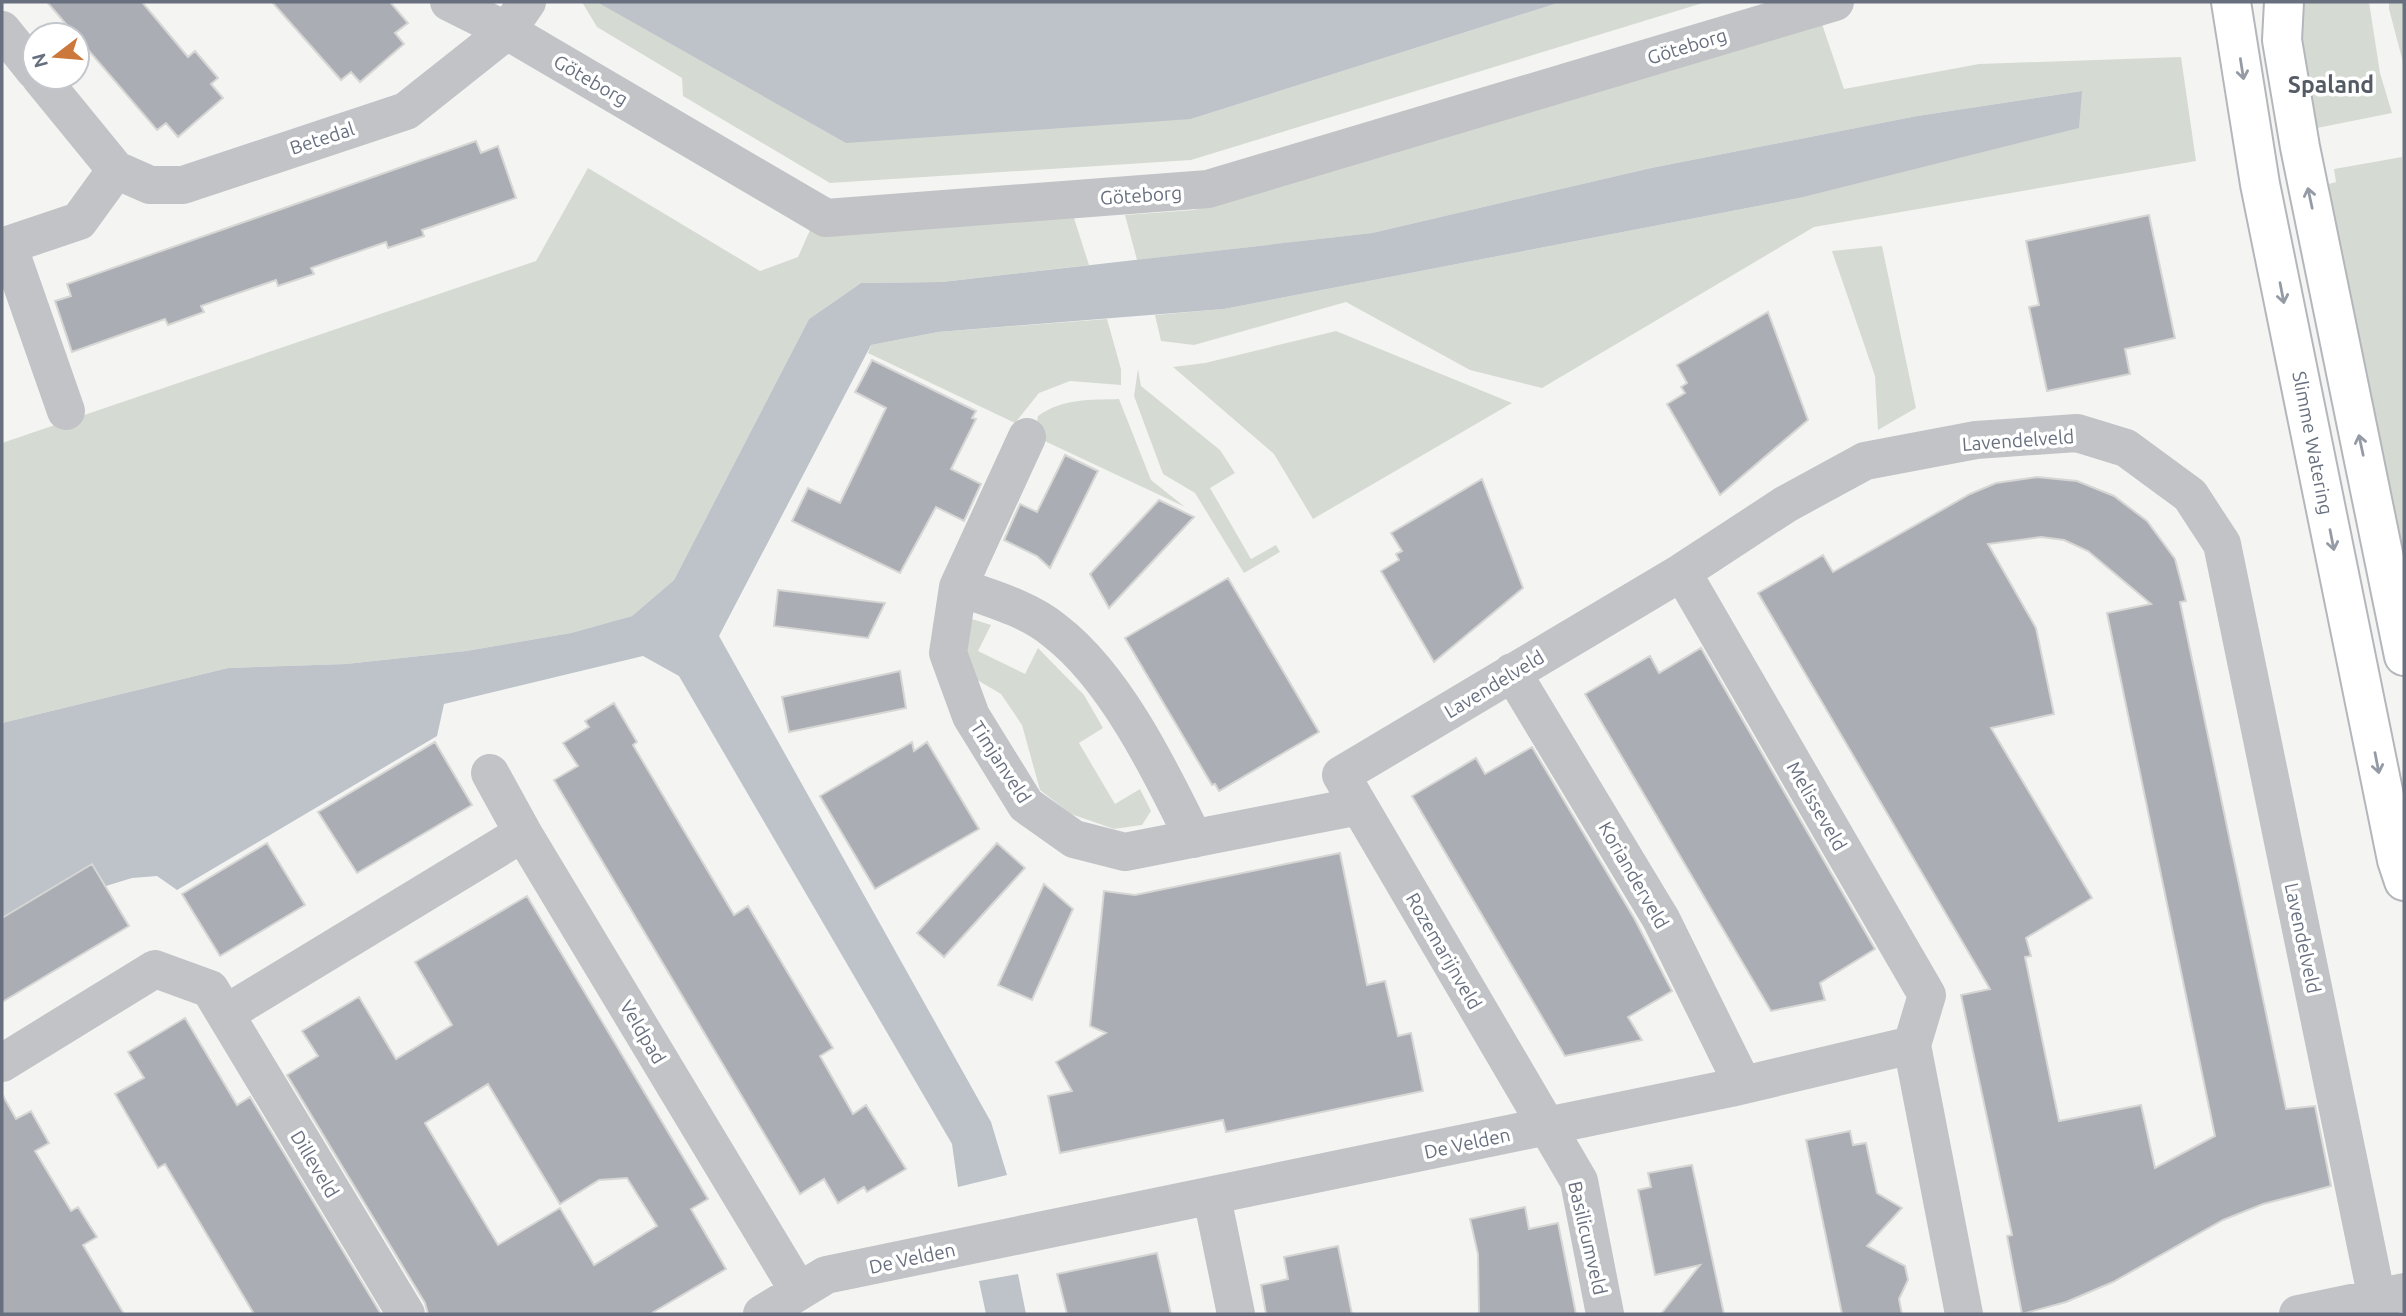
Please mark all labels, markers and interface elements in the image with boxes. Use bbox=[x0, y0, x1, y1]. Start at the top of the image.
north arrow bbox=[21, 21, 91, 91]
street label: Göteborg bbox=[1645, 23, 1729, 69]
street label: Göteborg bbox=[550, 50, 632, 110]
text: N bbox=[27, 51, 52, 71]
one-way arrow bbox=[2236, 57, 2249, 80]
district label: Spaland bbox=[2288, 72, 2374, 97]
street label: Betedal bbox=[287, 117, 357, 159]
street label: Göteborg bbox=[1099, 181, 1183, 209]
one-way arrow bbox=[2303, 187, 2317, 210]
one-way arrow bbox=[2276, 281, 2290, 304]
street label: Slimme Watering bbox=[2288, 369, 2338, 517]
street label: Lavendelveld bbox=[1961, 425, 2075, 455]
one-way arrow bbox=[2354, 434, 2367, 457]
one-way arrow bbox=[2326, 528, 2340, 551]
street label: Lavendelveld bbox=[1440, 646, 1548, 722]
street label: Timjanveld bbox=[966, 717, 1036, 807]
one-way arrow bbox=[2371, 751, 2384, 774]
street label: Melisseveld bbox=[1783, 757, 1851, 855]
street label: Korianderveld bbox=[1594, 818, 1674, 932]
street label: Lavendelveld bbox=[2281, 881, 2325, 995]
street label: Rozemarijnveld bbox=[1402, 889, 1486, 1013]
street label: Veldpad bbox=[616, 996, 670, 1068]
street label: De Velden bbox=[1422, 1123, 1512, 1163]
street label: Dilleveld bbox=[286, 1126, 344, 1202]
street label: Basilicumveld bbox=[1564, 1179, 1612, 1297]
street label: De Velden bbox=[867, 1238, 957, 1278]

